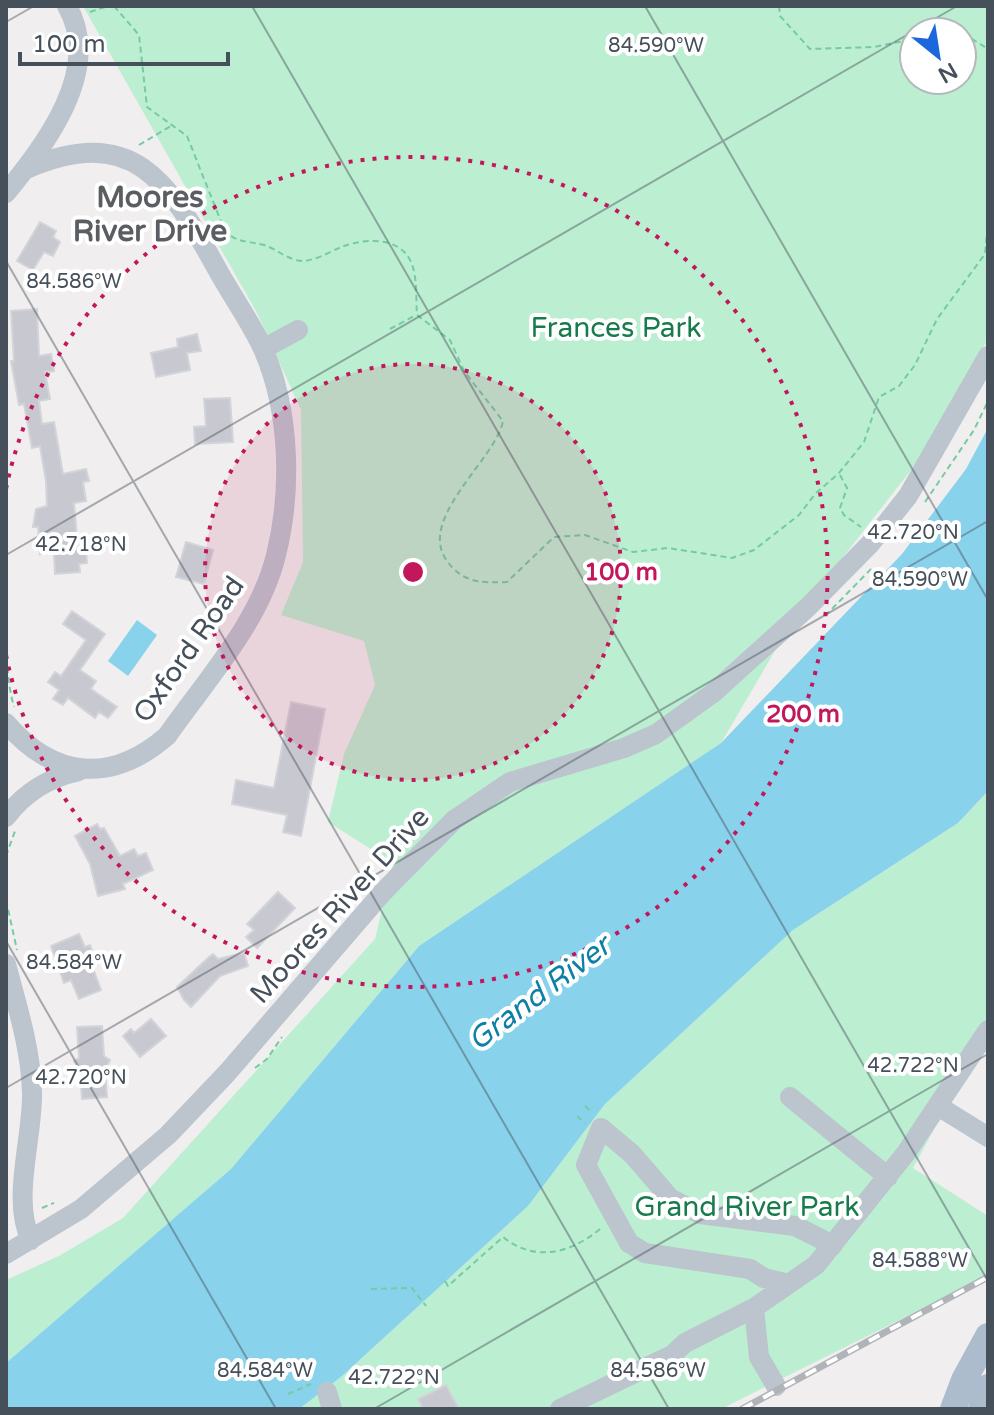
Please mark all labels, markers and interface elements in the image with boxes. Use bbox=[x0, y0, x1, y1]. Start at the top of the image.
scale bar bbox=[20, 16, 228, 66]
north arrow bbox=[898, 16, 978, 96]
text: 100 m bbox=[32, 30, 106, 59]
text: 84.590°W bbox=[608, 34, 704, 58]
text: N bbox=[933, 57, 962, 88]
district label: Moores River Drive bbox=[73, 179, 227, 250]
text: 84.586°W bbox=[26, 270, 122, 294]
park label: Frances Park bbox=[531, 311, 701, 345]
text: 42.720°N bbox=[867, 521, 959, 545]
text: 42.718°N bbox=[35, 533, 127, 557]
centre of rings bbox=[399, 558, 427, 586]
text: 100 m bbox=[584, 558, 658, 587]
text: 84.590°W bbox=[872, 568, 968, 592]
street label: Oxford Road bbox=[126, 570, 252, 729]
text: 200 m bbox=[766, 700, 840, 729]
street label: Moores River Drive bbox=[243, 801, 437, 1011]
water label: Grand River bbox=[461, 926, 621, 1059]
text: 84.584°W bbox=[26, 951, 122, 975]
text: 42.722°N bbox=[867, 1054, 959, 1078]
text: 42.720°N bbox=[35, 1066, 127, 1090]
park label: Grand River Park bbox=[635, 1190, 859, 1224]
text: 84.588°W bbox=[872, 1249, 968, 1273]
text: 84.584°W bbox=[217, 1359, 313, 1383]
text: 84.586°W bbox=[610, 1359, 706, 1383]
text: 42.722°N bbox=[348, 1366, 440, 1390]

